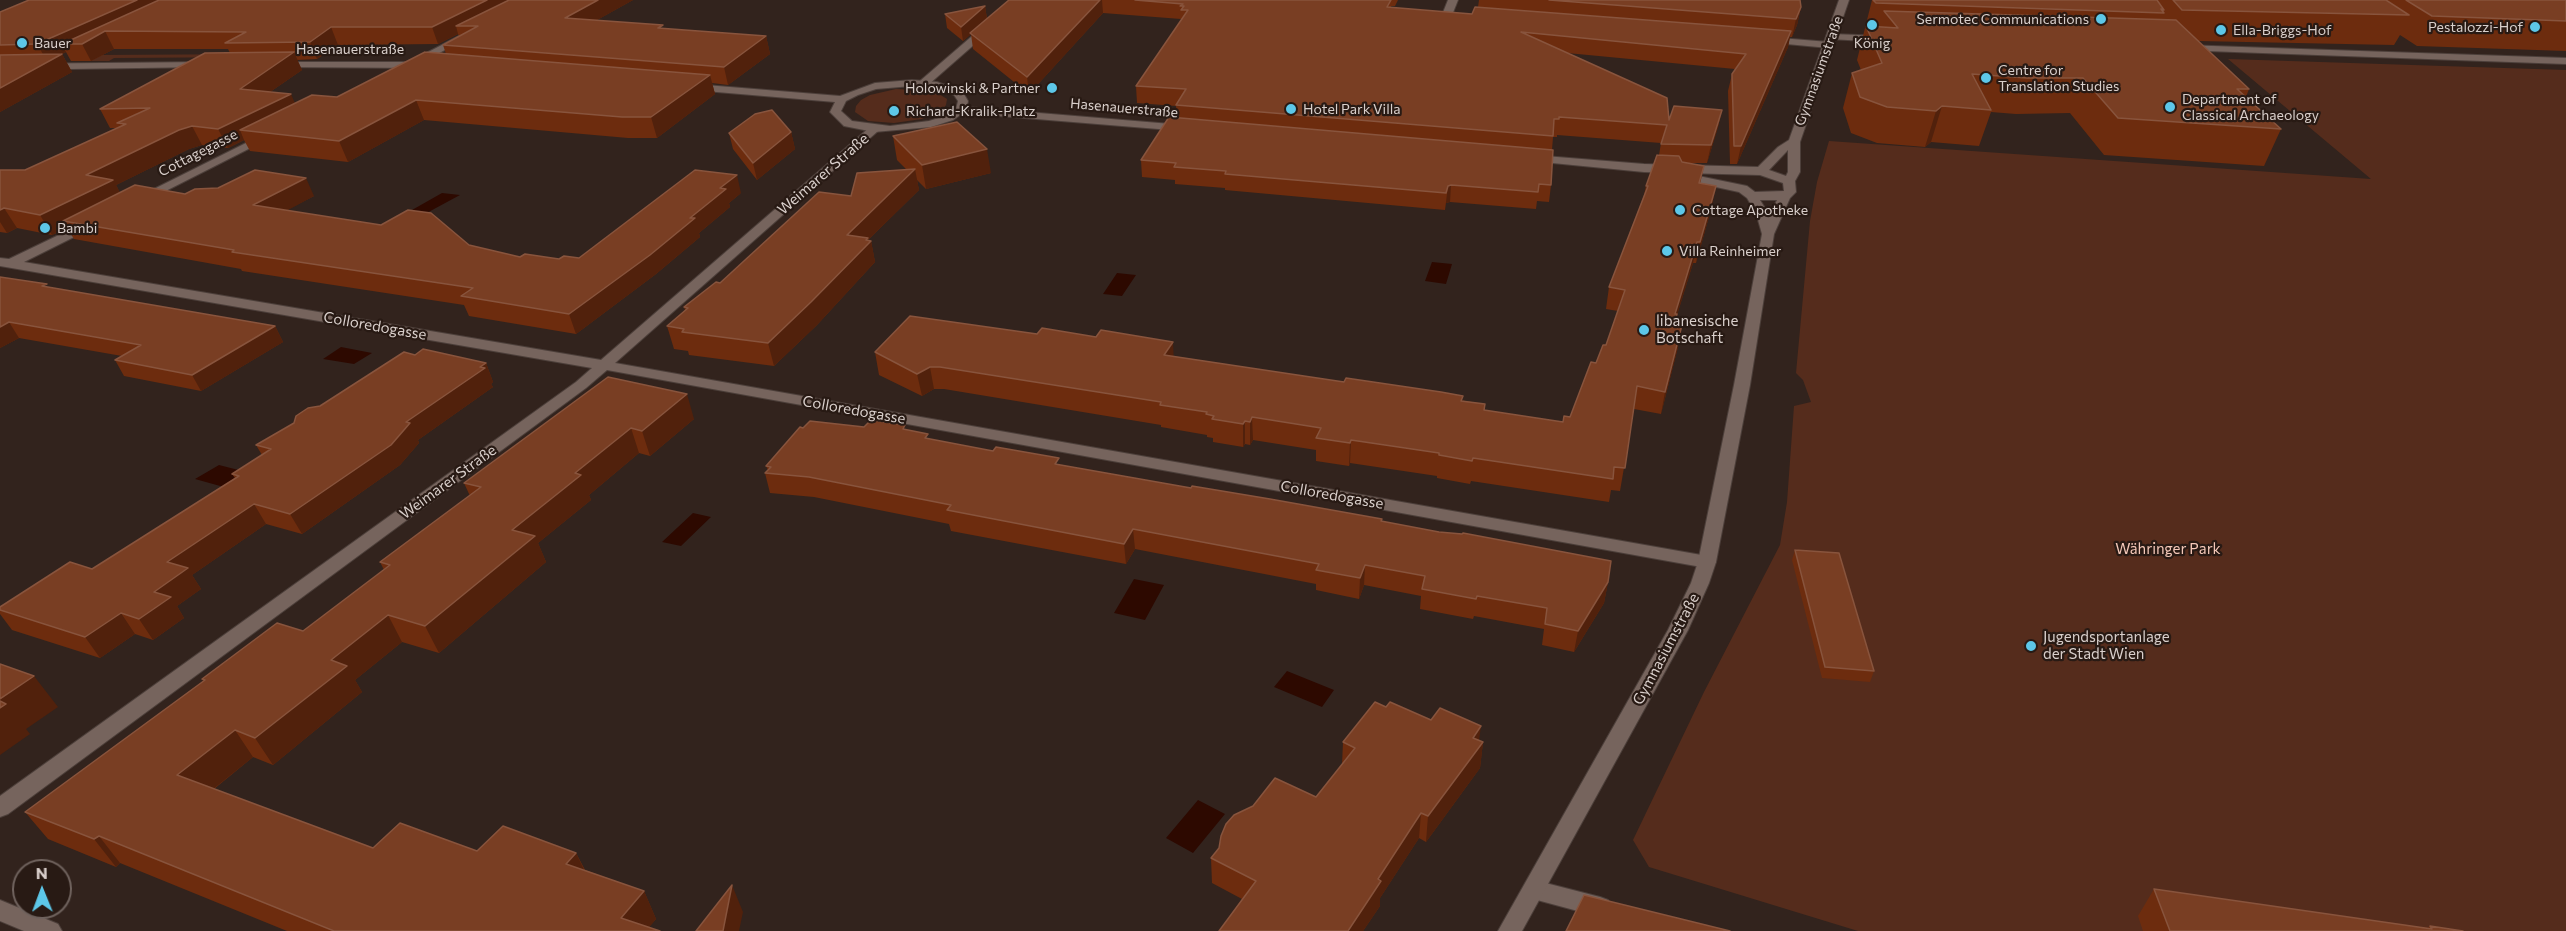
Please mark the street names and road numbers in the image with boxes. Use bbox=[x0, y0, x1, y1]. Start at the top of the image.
street label: Gymnasiumstraße bbox=[1791, 14, 1847, 128]
street label: Hasenauerstraße bbox=[296, 41, 404, 57]
street label: Hasenauerstraße bbox=[1069, 95, 1179, 121]
street label: Cottagegasse bbox=[156, 126, 240, 180]
street label: Weimarer Straße bbox=[774, 130, 872, 218]
street label: Colloredogasse bbox=[322, 308, 428, 344]
street label: Colloredogasse bbox=[801, 392, 907, 428]
street label: Weimarer Straße bbox=[396, 441, 500, 523]
street label: Colloredogasse bbox=[1279, 477, 1385, 513]
street label: Gymnasiumstraße bbox=[1629, 590, 1703, 708]

